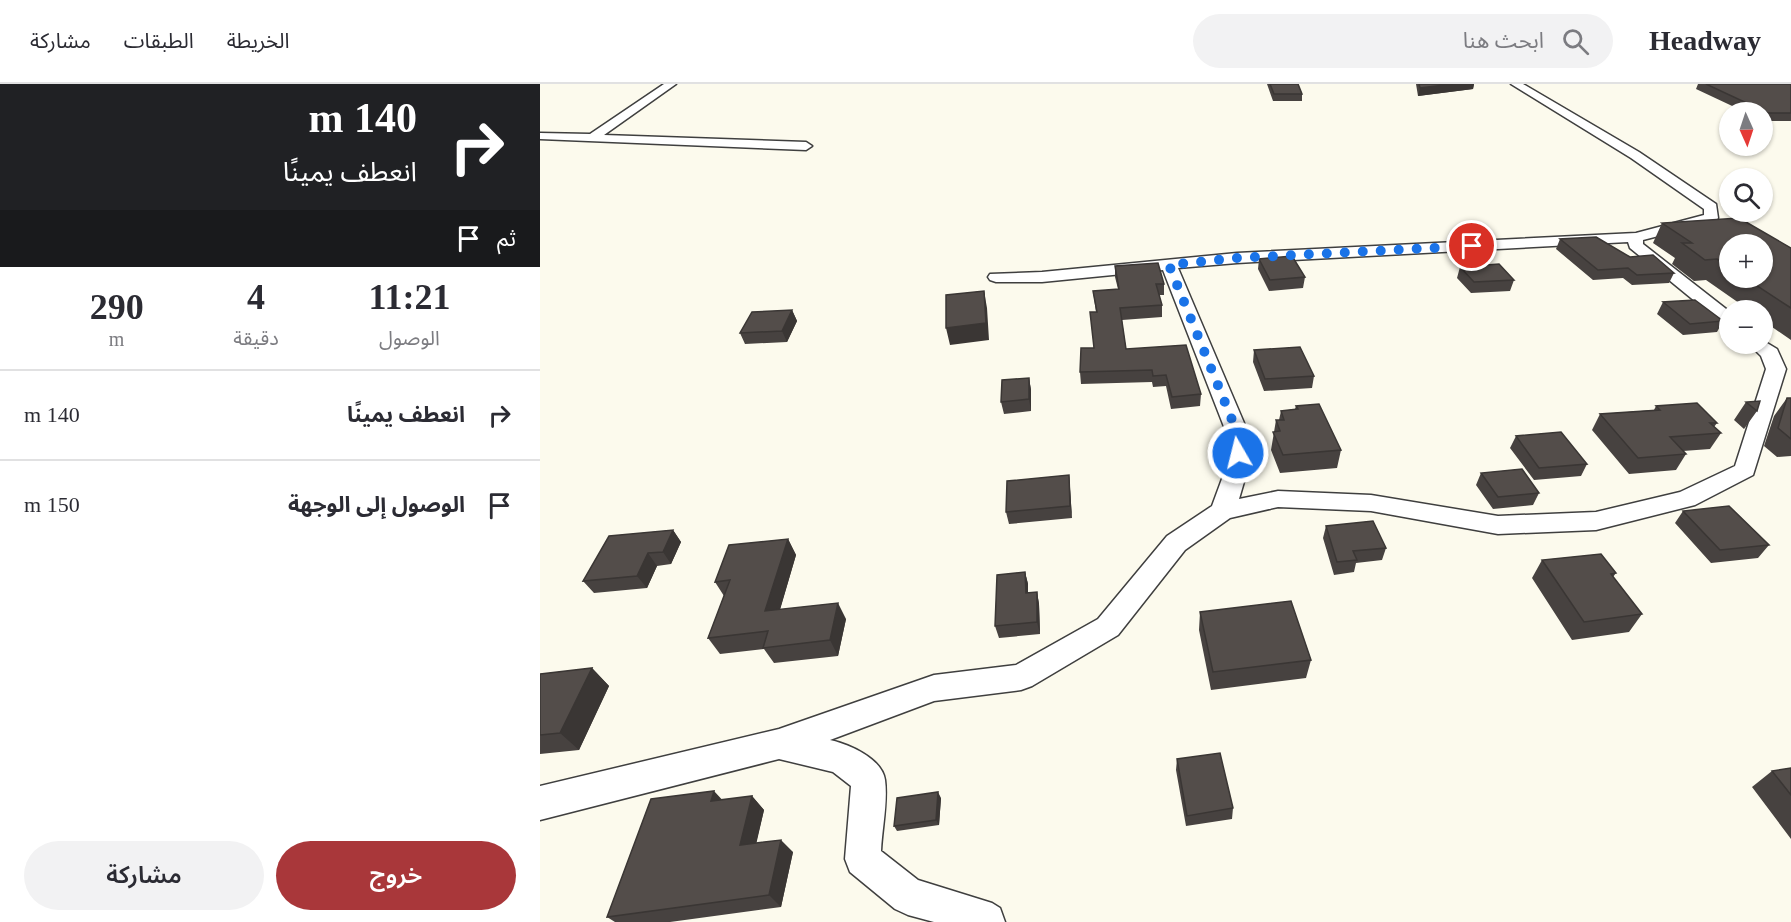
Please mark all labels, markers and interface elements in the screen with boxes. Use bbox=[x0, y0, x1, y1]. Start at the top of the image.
search box bbox=[1193, 14, 1613, 68]
icon: search bbox=[1559, 25, 1592, 58]
text: Headway bbox=[1649, 25, 1761, 56]
text: ابحث هنا bbox=[1463, 28, 1544, 53]
text: مشاركة bbox=[30, 29, 91, 53]
text: الطبقات bbox=[124, 29, 194, 53]
text: الخريطة bbox=[227, 29, 290, 53]
text: 140 m bbox=[309, 95, 417, 141]
north arrow bbox=[1719, 102, 1773, 156]
map controls bbox=[1719, 102, 1773, 354]
icon: right bbox=[438, 108, 516, 186]
text: انعطف يمينًا bbox=[283, 157, 417, 187]
button: search bbox=[1719, 168, 1773, 222]
pin bbox=[1446, 220, 1497, 271]
icon: arrive bbox=[452, 222, 485, 255]
text: ثم bbox=[497, 226, 516, 251]
icon: arrive bbox=[1455, 229, 1488, 262]
button: + bbox=[1719, 234, 1773, 288]
text: 4 bbox=[247, 277, 265, 317]
text: 11:21 bbox=[368, 277, 450, 317]
text: 290 bbox=[90, 287, 144, 327]
button: − bbox=[1719, 300, 1773, 354]
text: دقيقة bbox=[233, 327, 279, 349]
text: الوصول bbox=[379, 327, 440, 349]
text: m bbox=[109, 328, 124, 350]
icon: right bbox=[483, 399, 516, 432]
text: 140 m bbox=[24, 402, 80, 427]
text: انعطف يمينًا bbox=[347, 402, 465, 427]
position arrow bbox=[1206, 421, 1270, 485]
icon: arrive bbox=[483, 489, 516, 522]
text: 150 m bbox=[24, 492, 80, 517]
text: الوصول إلى الوجهة bbox=[288, 492, 465, 517]
button: مشاركة bbox=[24, 841, 264, 910]
button: خروج bbox=[276, 841, 516, 910]

